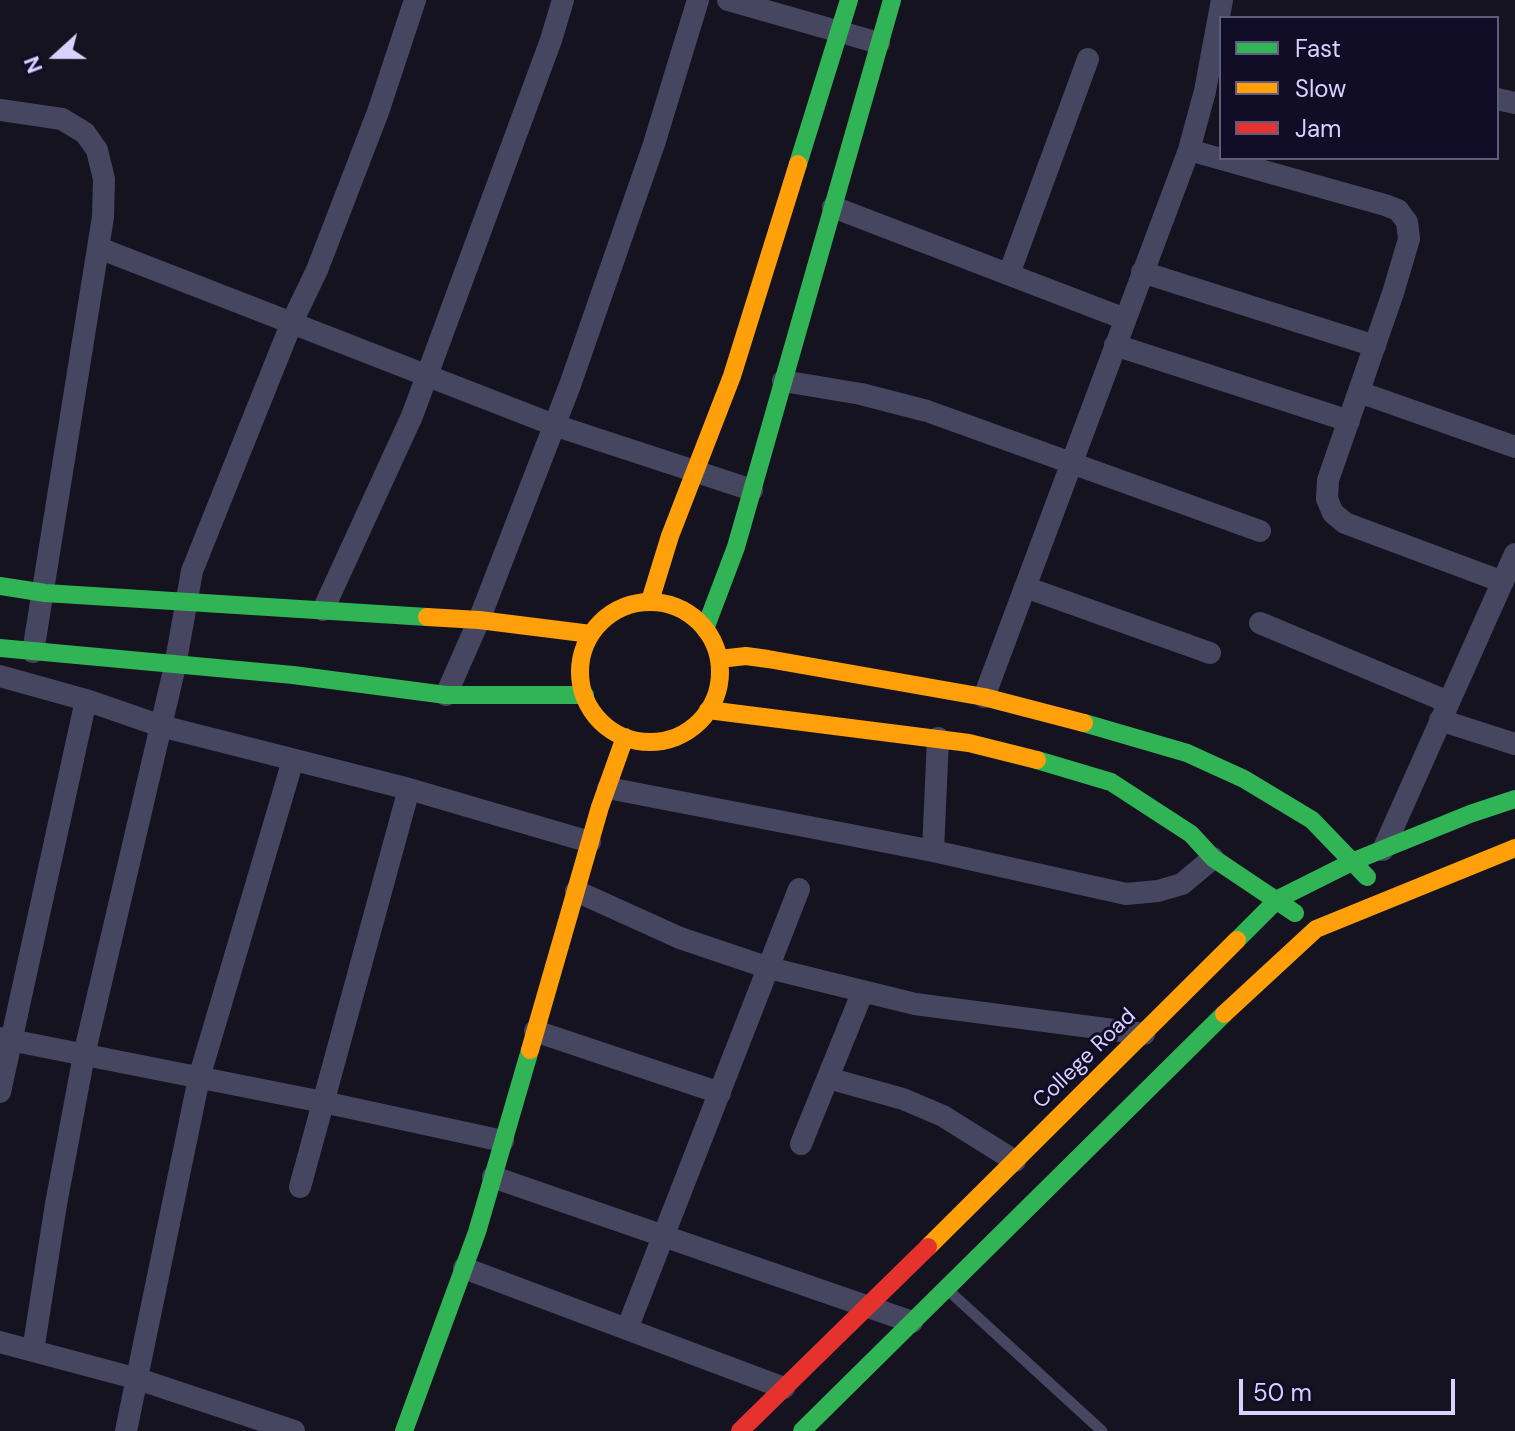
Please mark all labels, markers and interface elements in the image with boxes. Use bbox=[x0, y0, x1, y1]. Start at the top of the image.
north arrow bbox=[16, 16, 96, 96]
legend bbox=[1219, 16, 1499, 160]
text: Fast bbox=[1295, 33, 1341, 64]
text: N bbox=[17, 52, 50, 77]
text: Slow bbox=[1295, 73, 1346, 104]
text: Jam bbox=[1295, 113, 1341, 144]
street label: College Road bbox=[1028, 1003, 1142, 1115]
scale bar bbox=[1243, 1363, 1459, 1413]
text: 50 m bbox=[1253, 1377, 1312, 1408]

